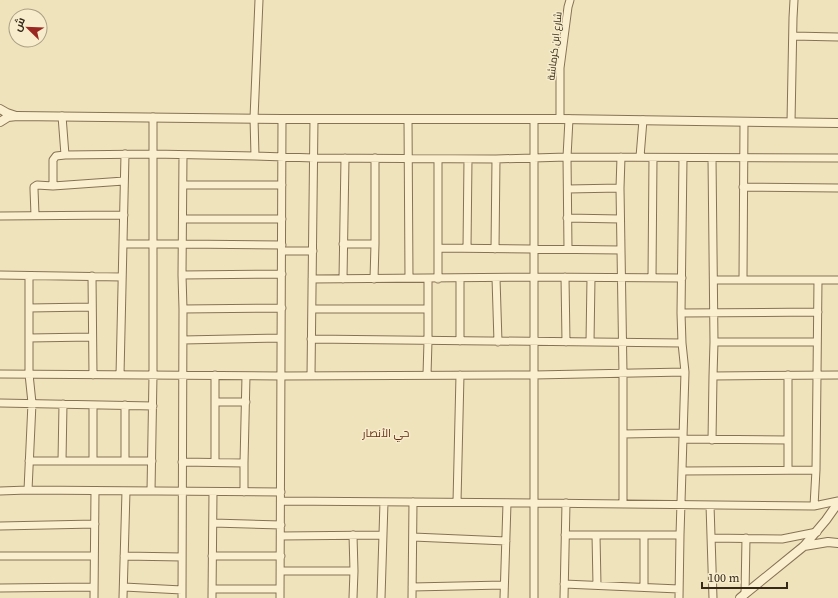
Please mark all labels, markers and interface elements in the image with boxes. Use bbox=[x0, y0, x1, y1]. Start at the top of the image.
north arrow bbox=[8, 8, 48, 48]
street label: شارع ابن كرماشة bbox=[544, 11, 565, 81]
text: ش bbox=[10, 15, 29, 34]
district label: حي الأنصار bbox=[362, 426, 409, 442]
scale bar bbox=[702, 564, 787, 590]
text: 100 m bbox=[708, 570, 740, 586]

